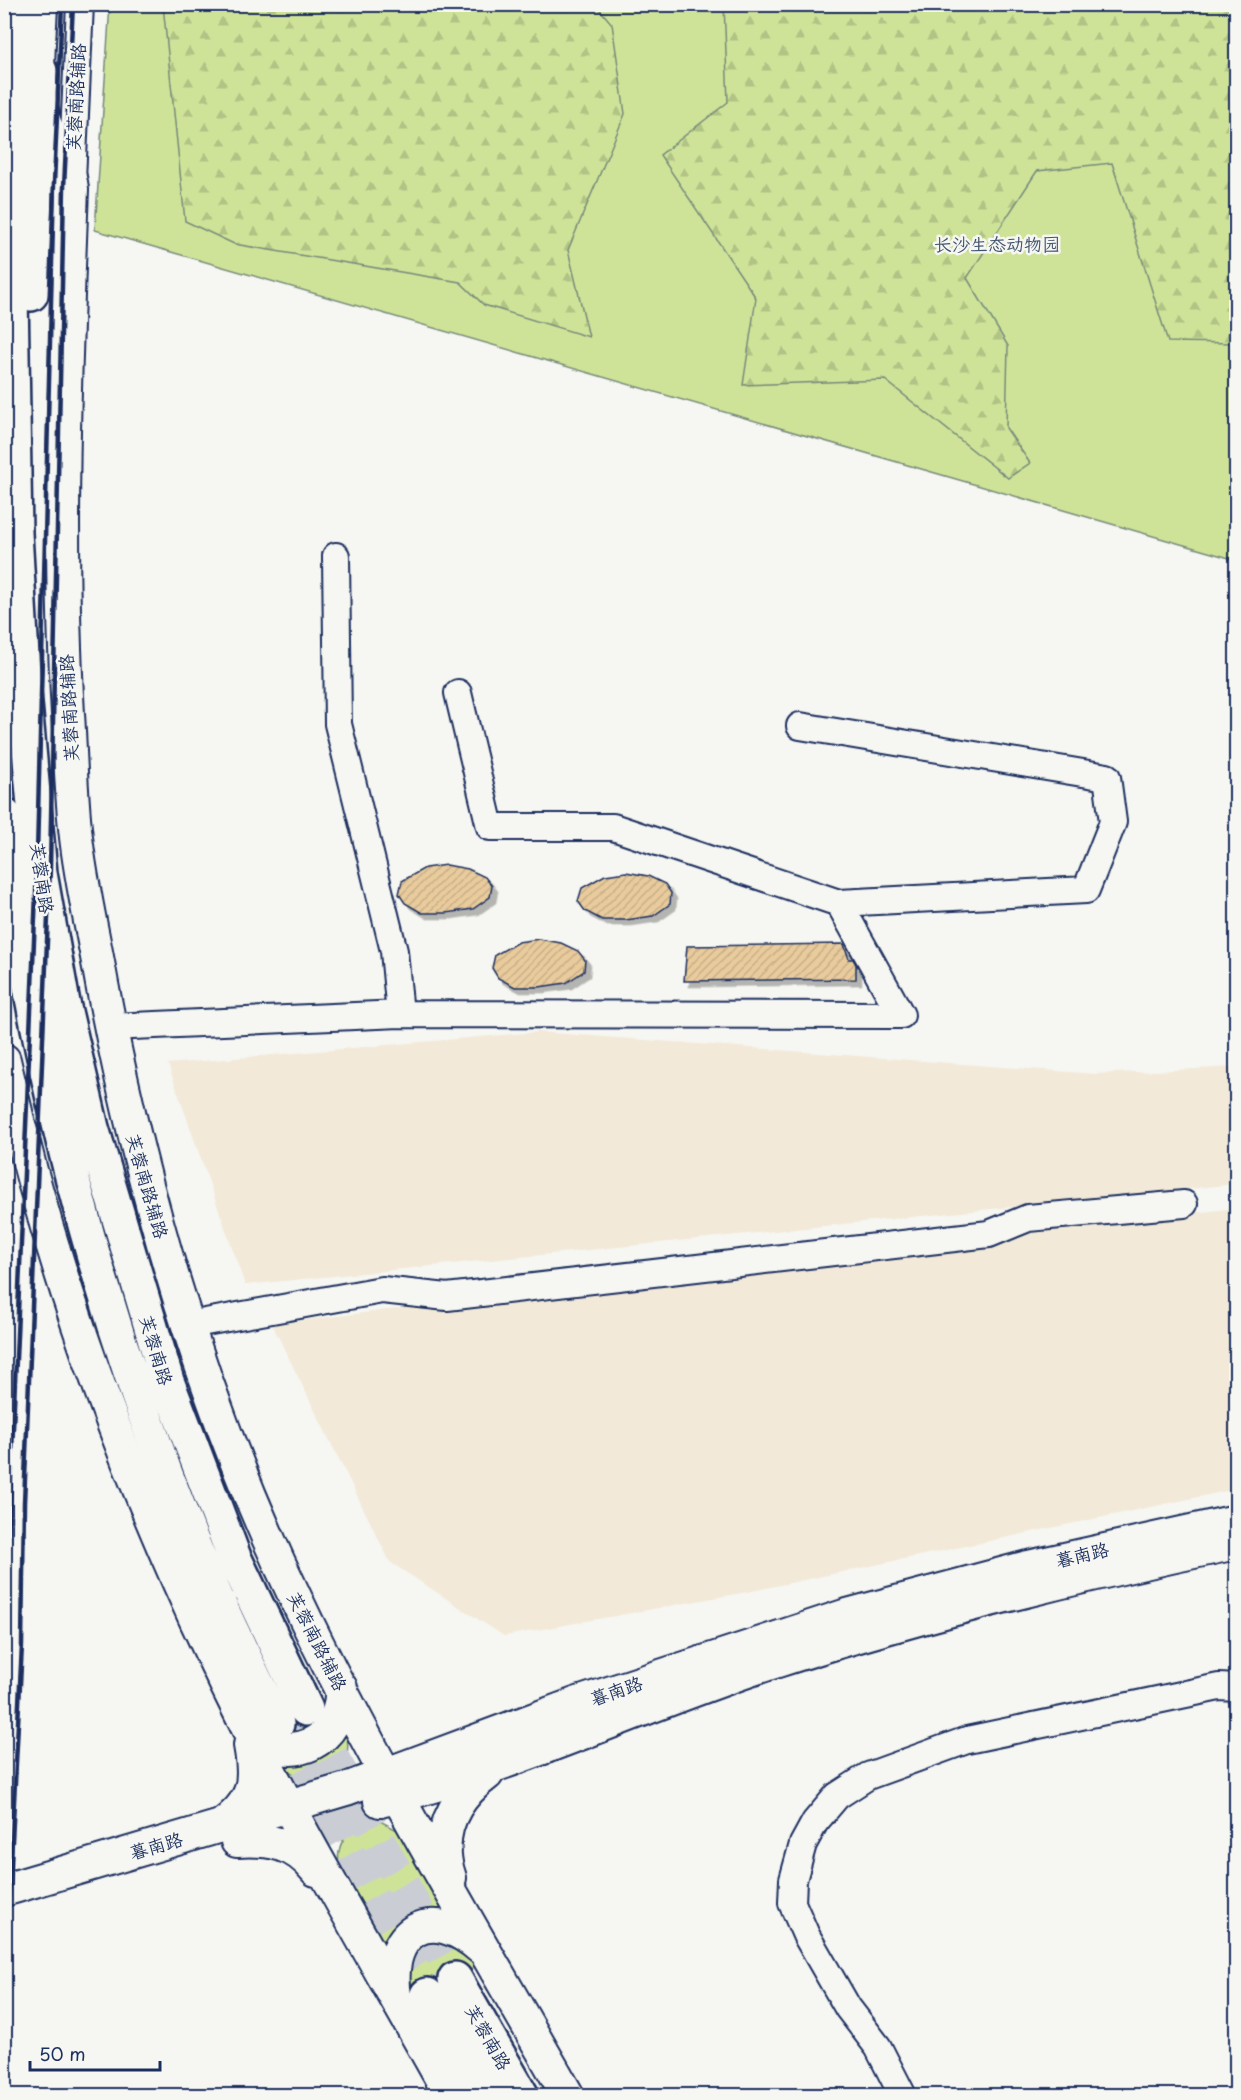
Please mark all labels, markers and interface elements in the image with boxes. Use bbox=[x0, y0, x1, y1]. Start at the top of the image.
street label: 芙蓉南路辅路 bbox=[59, 42, 91, 152]
park label: 长沙生态动物园 bbox=[934, 230, 1060, 257]
street label: 芙蓉南路辅路 bbox=[52, 653, 84, 763]
street label: 芙蓉南路 bbox=[25, 840, 61, 916]
street label: 芙蓉南路辅路 bbox=[120, 1130, 176, 1242]
street label: 芙蓉南路 bbox=[134, 1312, 180, 1388]
street label: 暮南路 bbox=[1053, 1535, 1111, 1573]
street label: 芙蓉南路辅路 bbox=[281, 1587, 355, 1695]
street label: 暮南路 bbox=[586, 1668, 646, 1712]
street label: 暮南路 bbox=[126, 1825, 186, 1865]
street label: 芙蓉南路 bbox=[459, 1999, 519, 2075]
scale bar bbox=[30, 2034, 160, 2072]
text: 50 m bbox=[39, 2040, 86, 2067]

